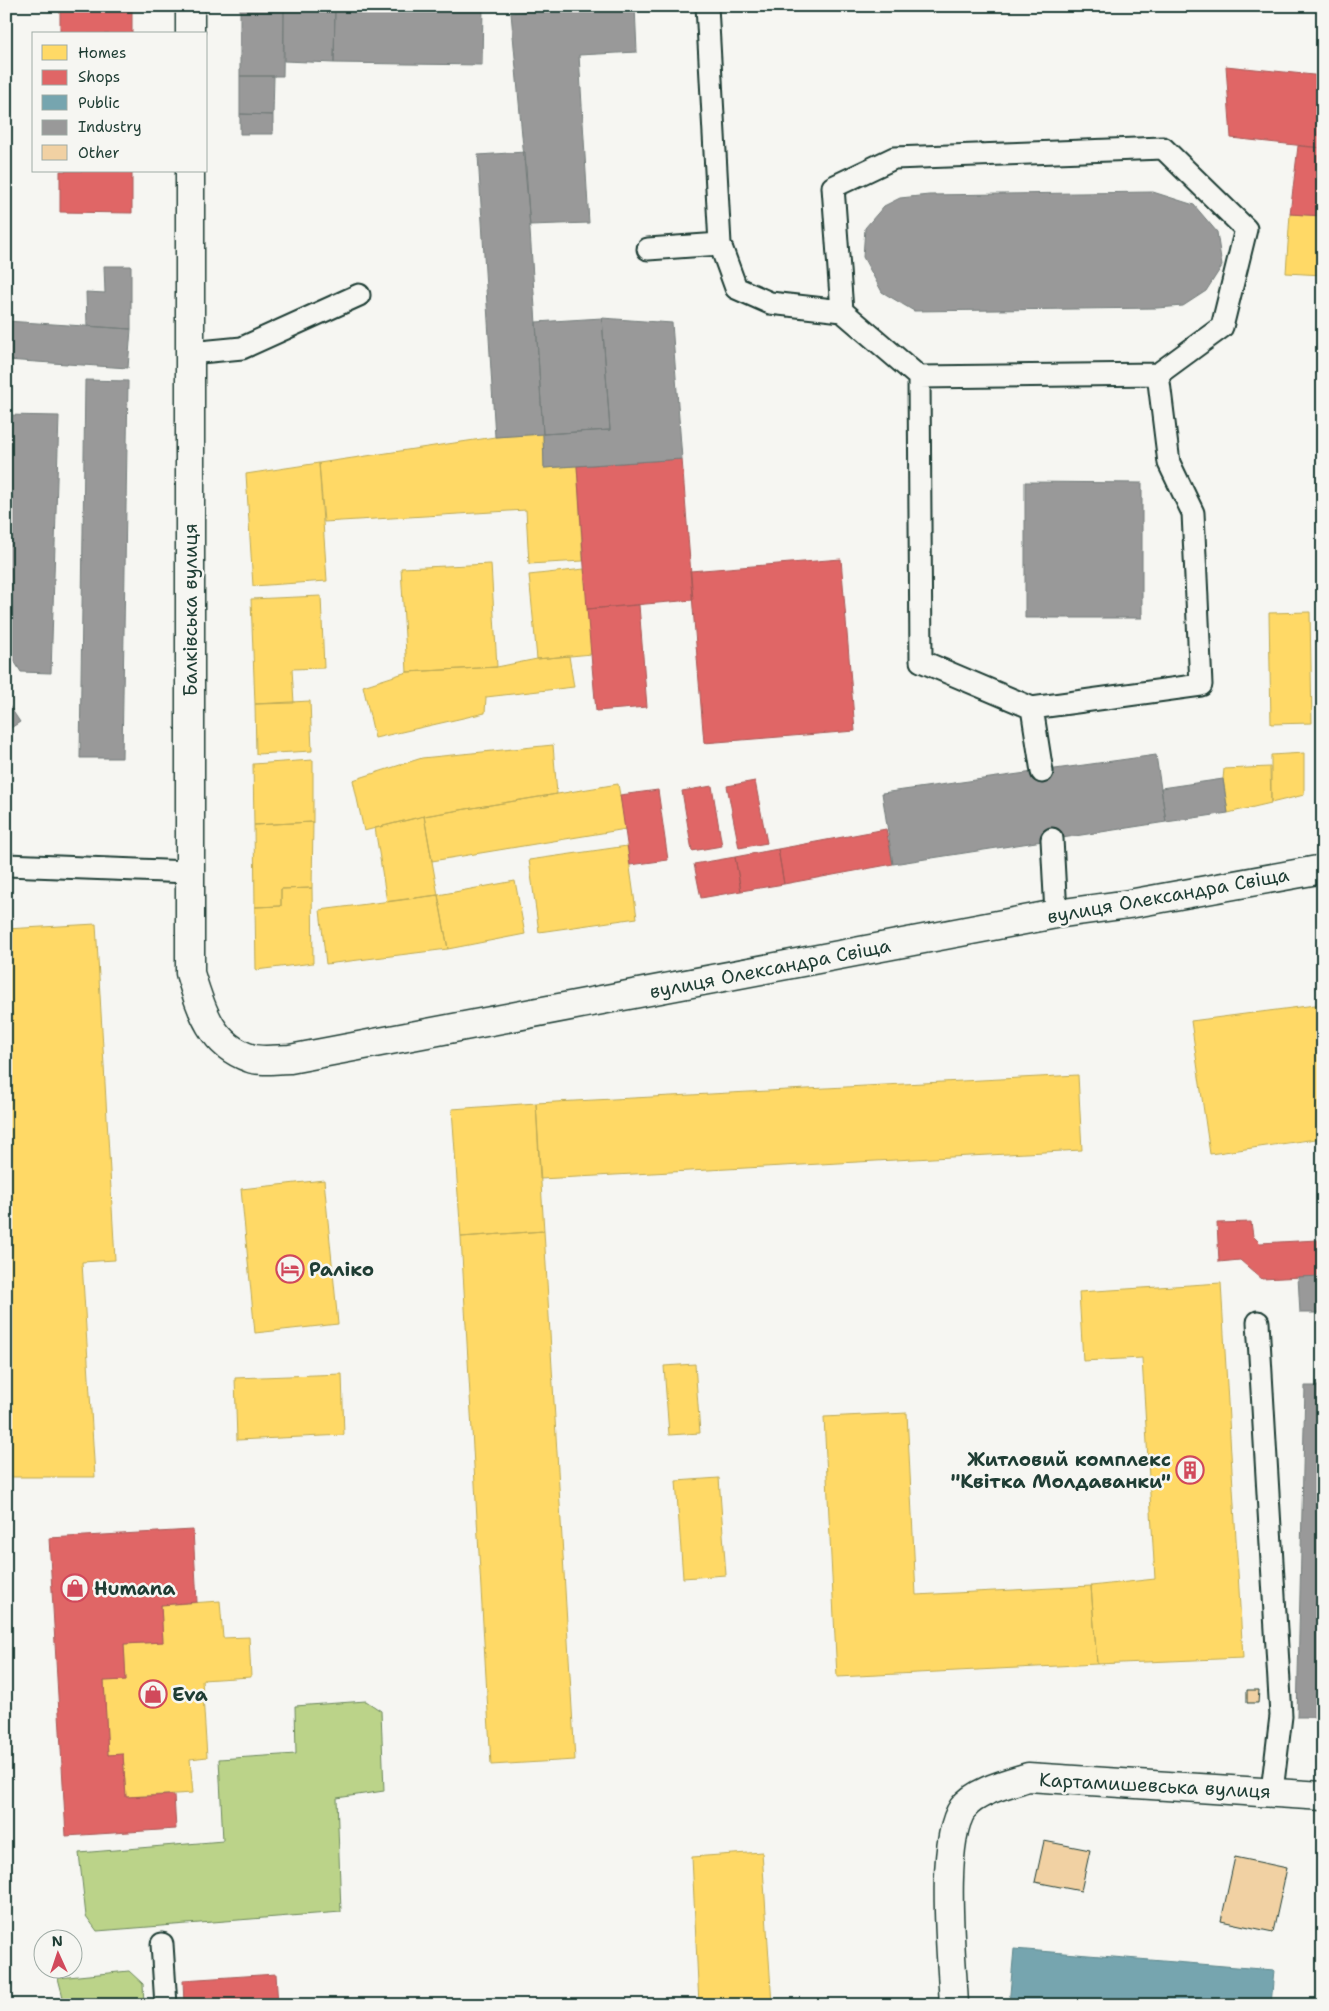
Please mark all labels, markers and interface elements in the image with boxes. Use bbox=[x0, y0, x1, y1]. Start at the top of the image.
legend bbox=[32, 32, 208, 172]
text: Homes bbox=[78, 43, 126, 63]
text: Shops bbox=[78, 67, 120, 87]
text: Public bbox=[78, 93, 120, 113]
text: Industry bbox=[78, 117, 142, 137]
text: Other bbox=[78, 143, 120, 163]
street label: Балківська вулиця bbox=[178, 523, 203, 697]
street label: вулиця Олександра Свіща bbox=[1045, 862, 1291, 929]
street label: вулиця Олександра Свіща bbox=[647, 933, 893, 1004]
hotel icon: Раліко bbox=[275, 1254, 305, 1284]
place label: Раліко bbox=[309, 1257, 374, 1282]
place label: Житловий комплекс "Квітка Молдаванки" bbox=[951, 1447, 1171, 1494]
building icon: Житловий комплекс "Квітка Молдаванки" bbox=[1175, 1455, 1205, 1485]
shop icon: Humana bbox=[60, 1573, 90, 1603]
place label: Humana bbox=[94, 1576, 175, 1601]
shop icon: Eva bbox=[138, 1679, 168, 1709]
place label: Eva bbox=[172, 1682, 208, 1707]
street label: Картамишевська вулиця bbox=[1038, 1767, 1272, 1804]
north arrow bbox=[32, 1928, 82, 1978]
text: N bbox=[51, 1932, 63, 1950]

